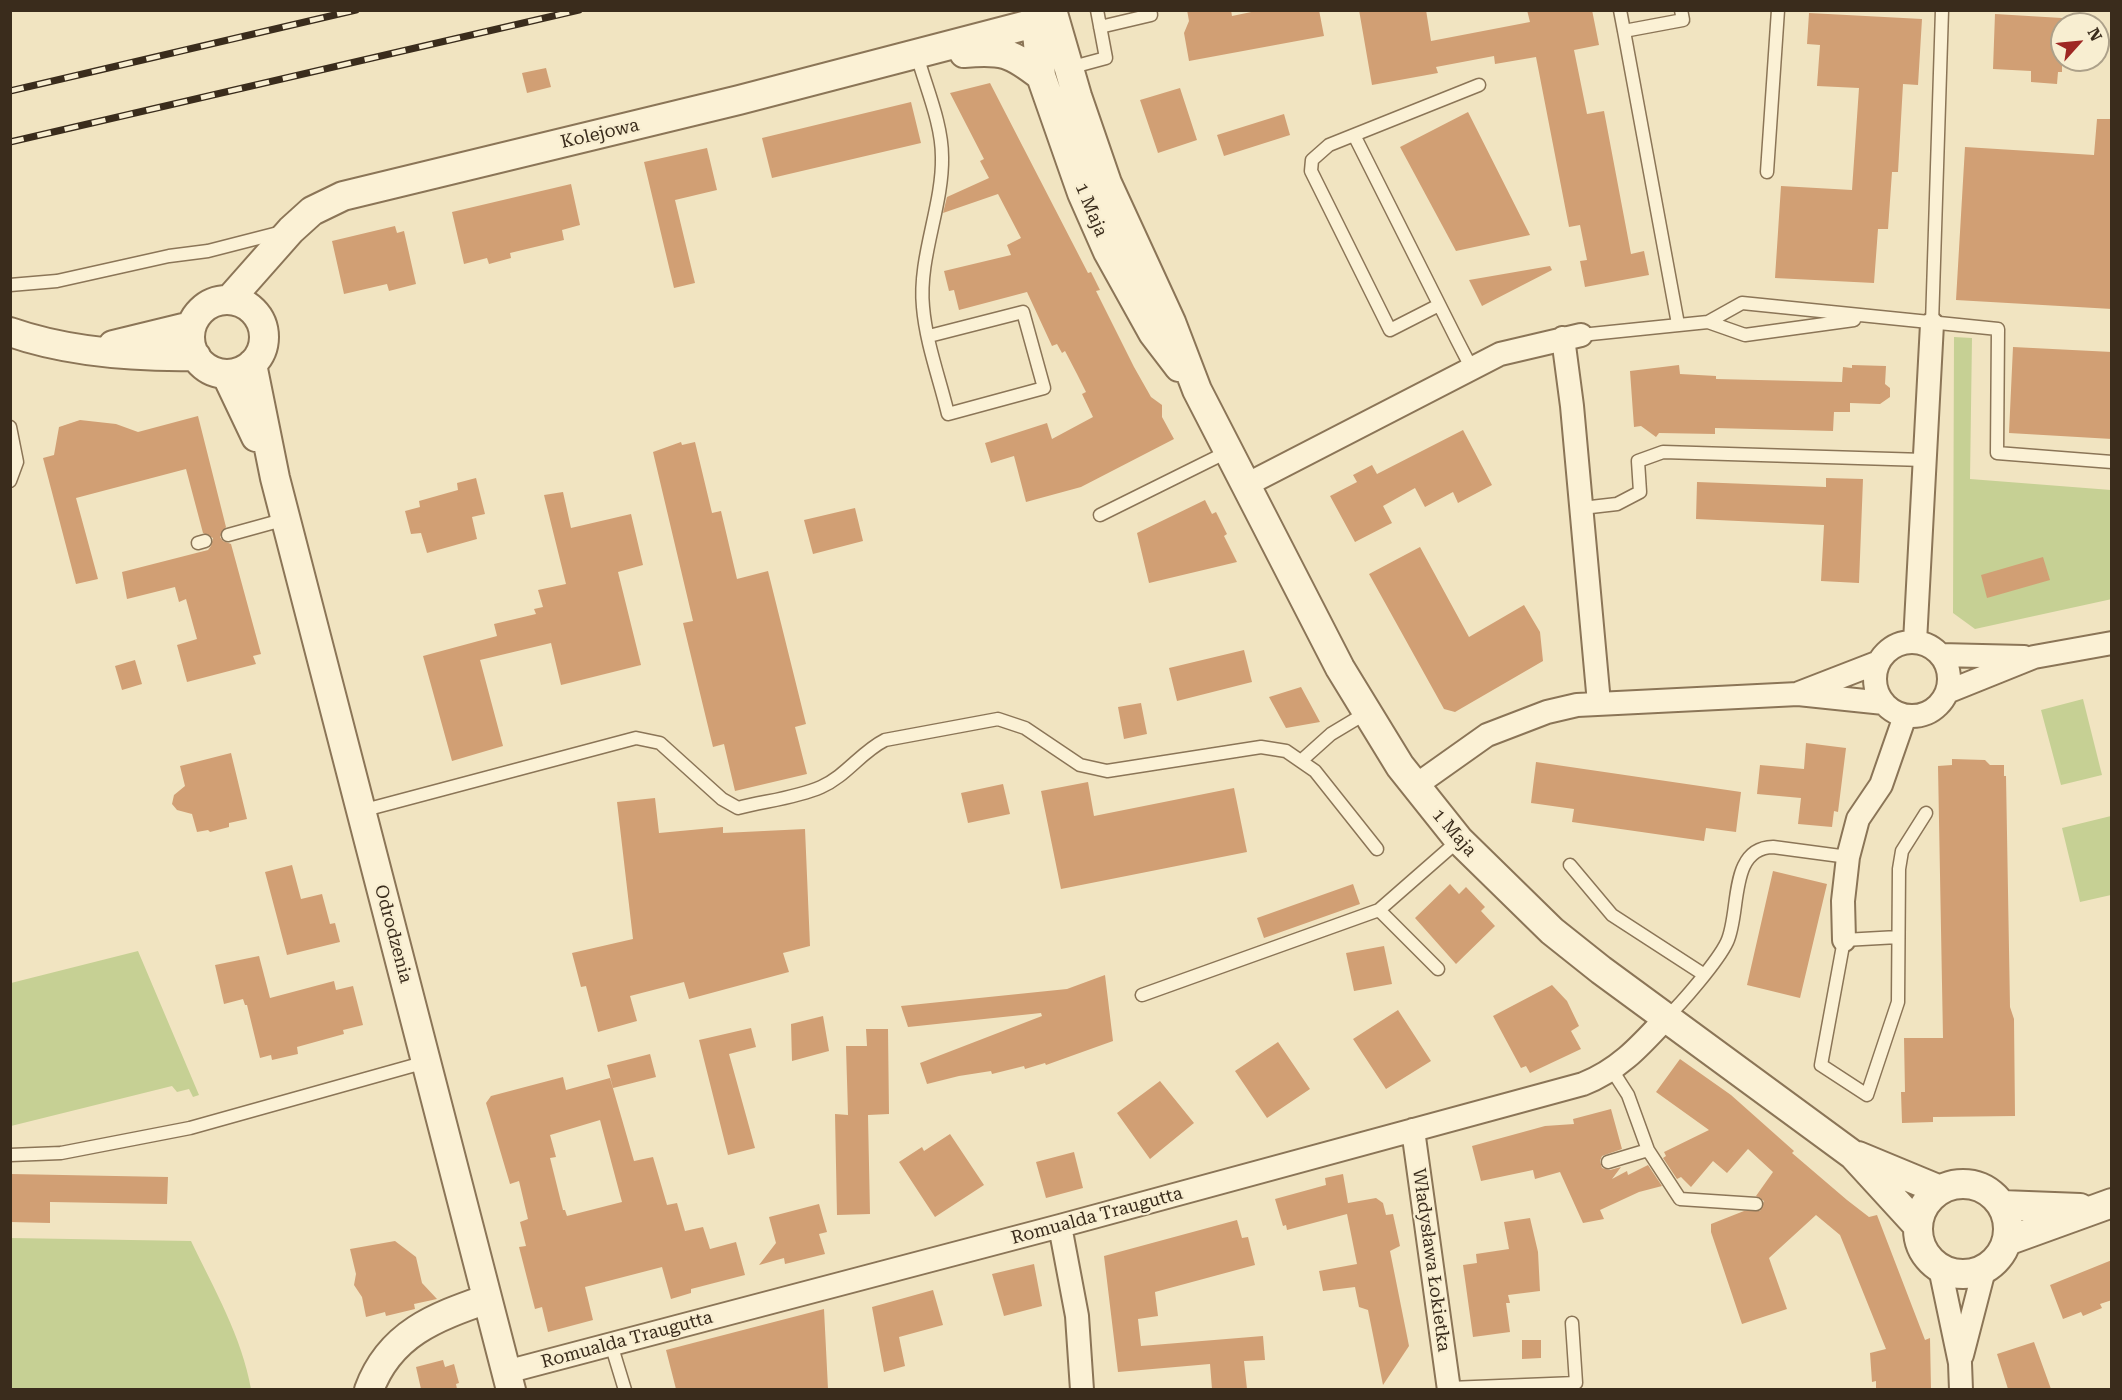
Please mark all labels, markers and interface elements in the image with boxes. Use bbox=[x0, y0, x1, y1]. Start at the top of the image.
north arrow bbox=[2050, 12, 2110, 72]
text: N bbox=[2083, 25, 2106, 44]
street label: Kolejowa bbox=[559, 115, 641, 153]
street label: 1 Maja bbox=[1070, 180, 1112, 240]
street label: 1 Maja bbox=[1427, 805, 1481, 861]
street label: Odrodzenia bbox=[369, 882, 417, 986]
street label: Władysława Łokietka bbox=[1407, 1167, 1455, 1353]
street label: Romualda Traugutta bbox=[1009, 1183, 1185, 1249]
street label: Romualda Traugutta bbox=[539, 1307, 715, 1373]

